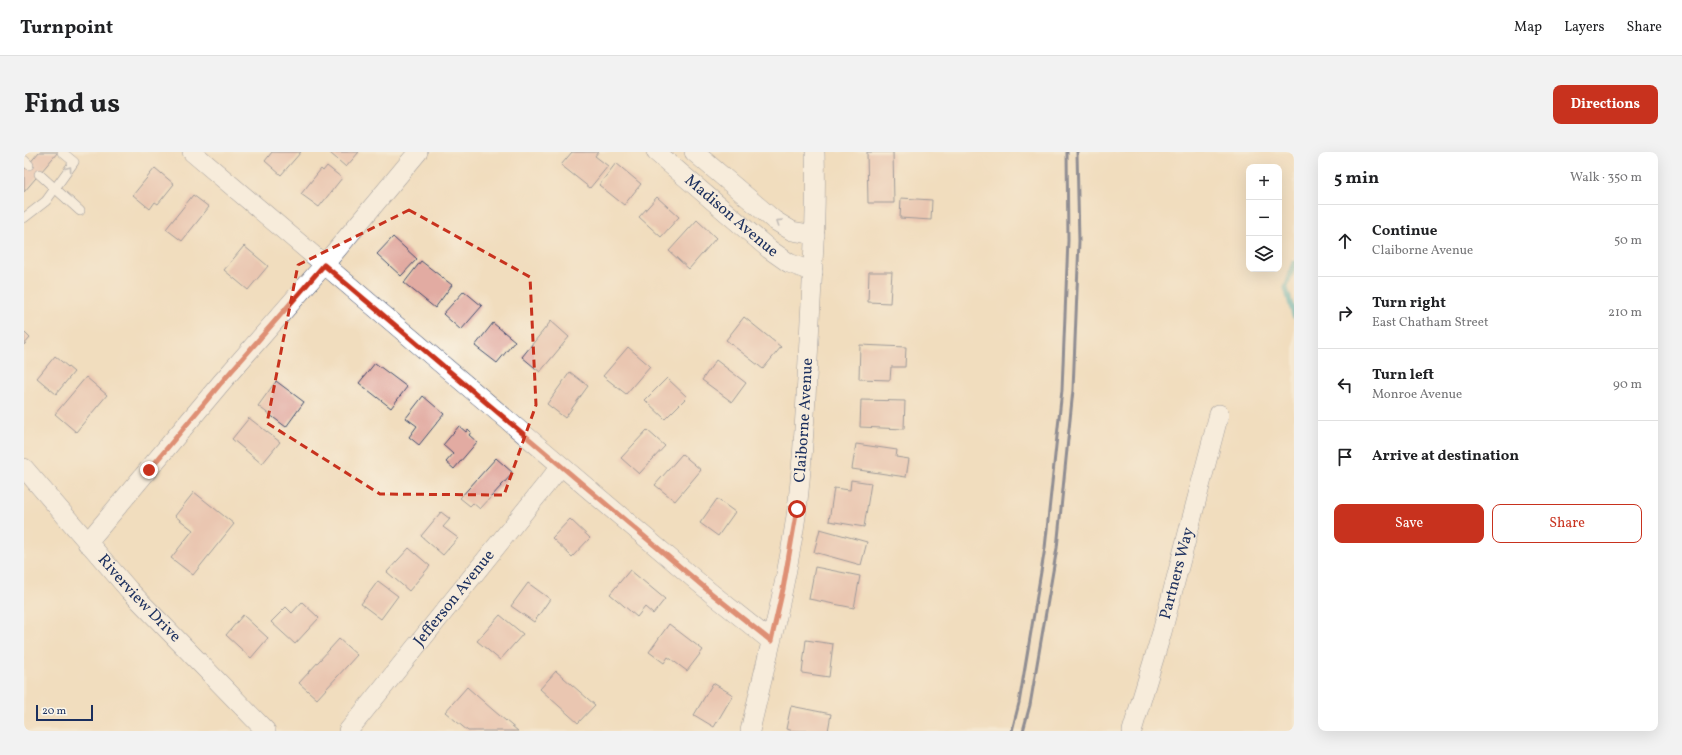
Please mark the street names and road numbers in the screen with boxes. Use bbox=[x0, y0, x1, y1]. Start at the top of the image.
street label: Madison Avenue bbox=[679, 170, 782, 263]
street label: Claiborne Avenue bbox=[789, 357, 819, 484]
street label: Partners Way bbox=[1155, 525, 1200, 622]
street label: Jefferson Avenue bbox=[409, 545, 500, 652]
street label: Riverview Drive bbox=[92, 550, 185, 648]

